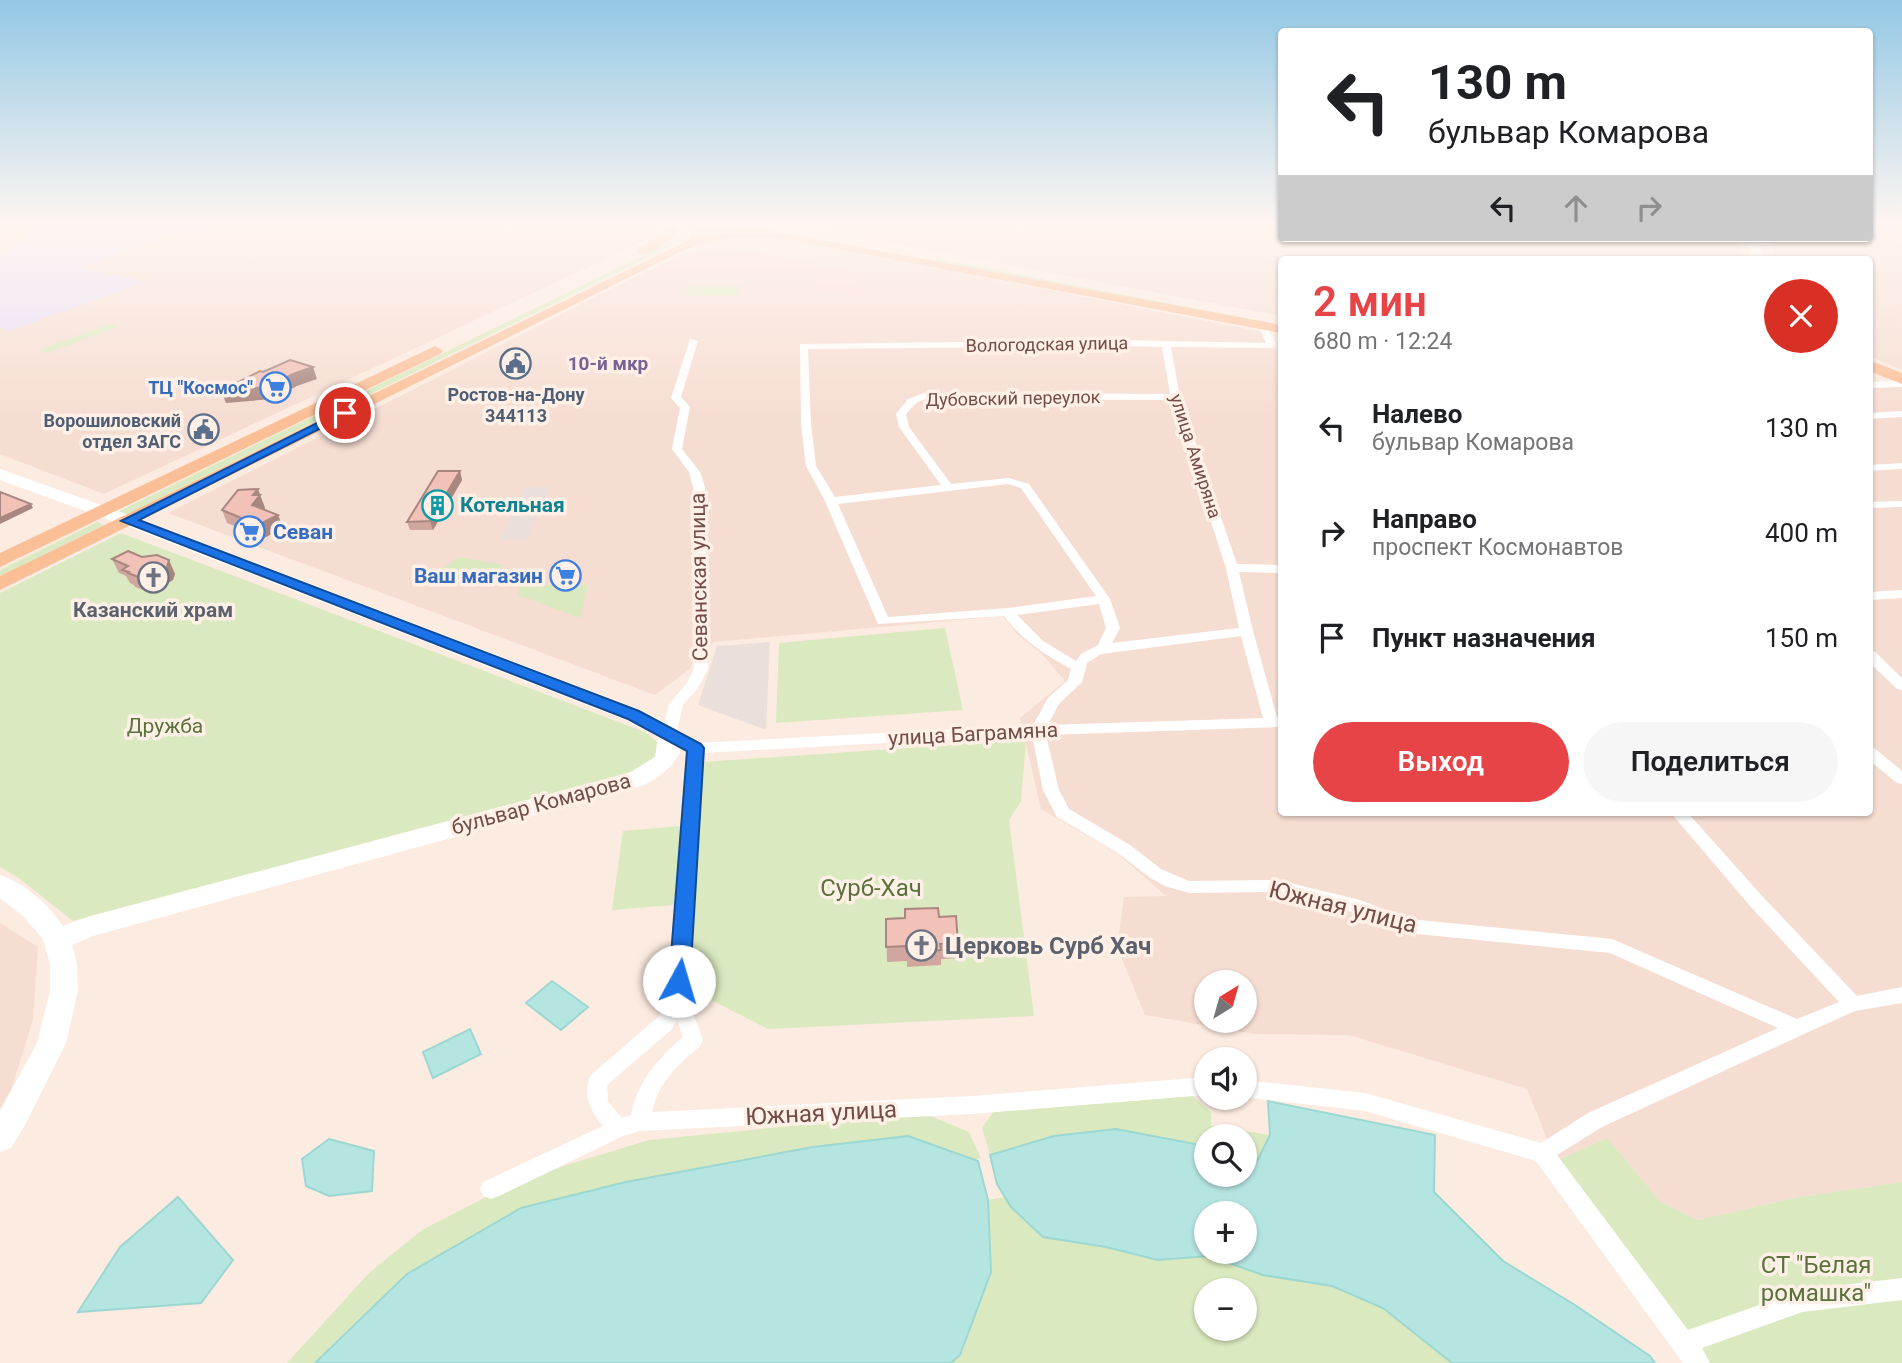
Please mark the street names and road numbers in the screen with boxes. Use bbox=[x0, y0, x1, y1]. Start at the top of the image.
street label: Вологодская улица bbox=[966, 332, 1128, 356]
street label: Дубовский переулок bbox=[925, 386, 1101, 410]
street label: улица Амиряна bbox=[1166, 391, 1226, 521]
street label: Севанская улица bbox=[686, 493, 712, 661]
street label: улица Баграмяна bbox=[887, 718, 1059, 750]
street label: бульвар Комарова bbox=[449, 769, 633, 839]
street label: Южная улица bbox=[1266, 875, 1420, 939]
street label: Южная улица bbox=[744, 1095, 898, 1131]

